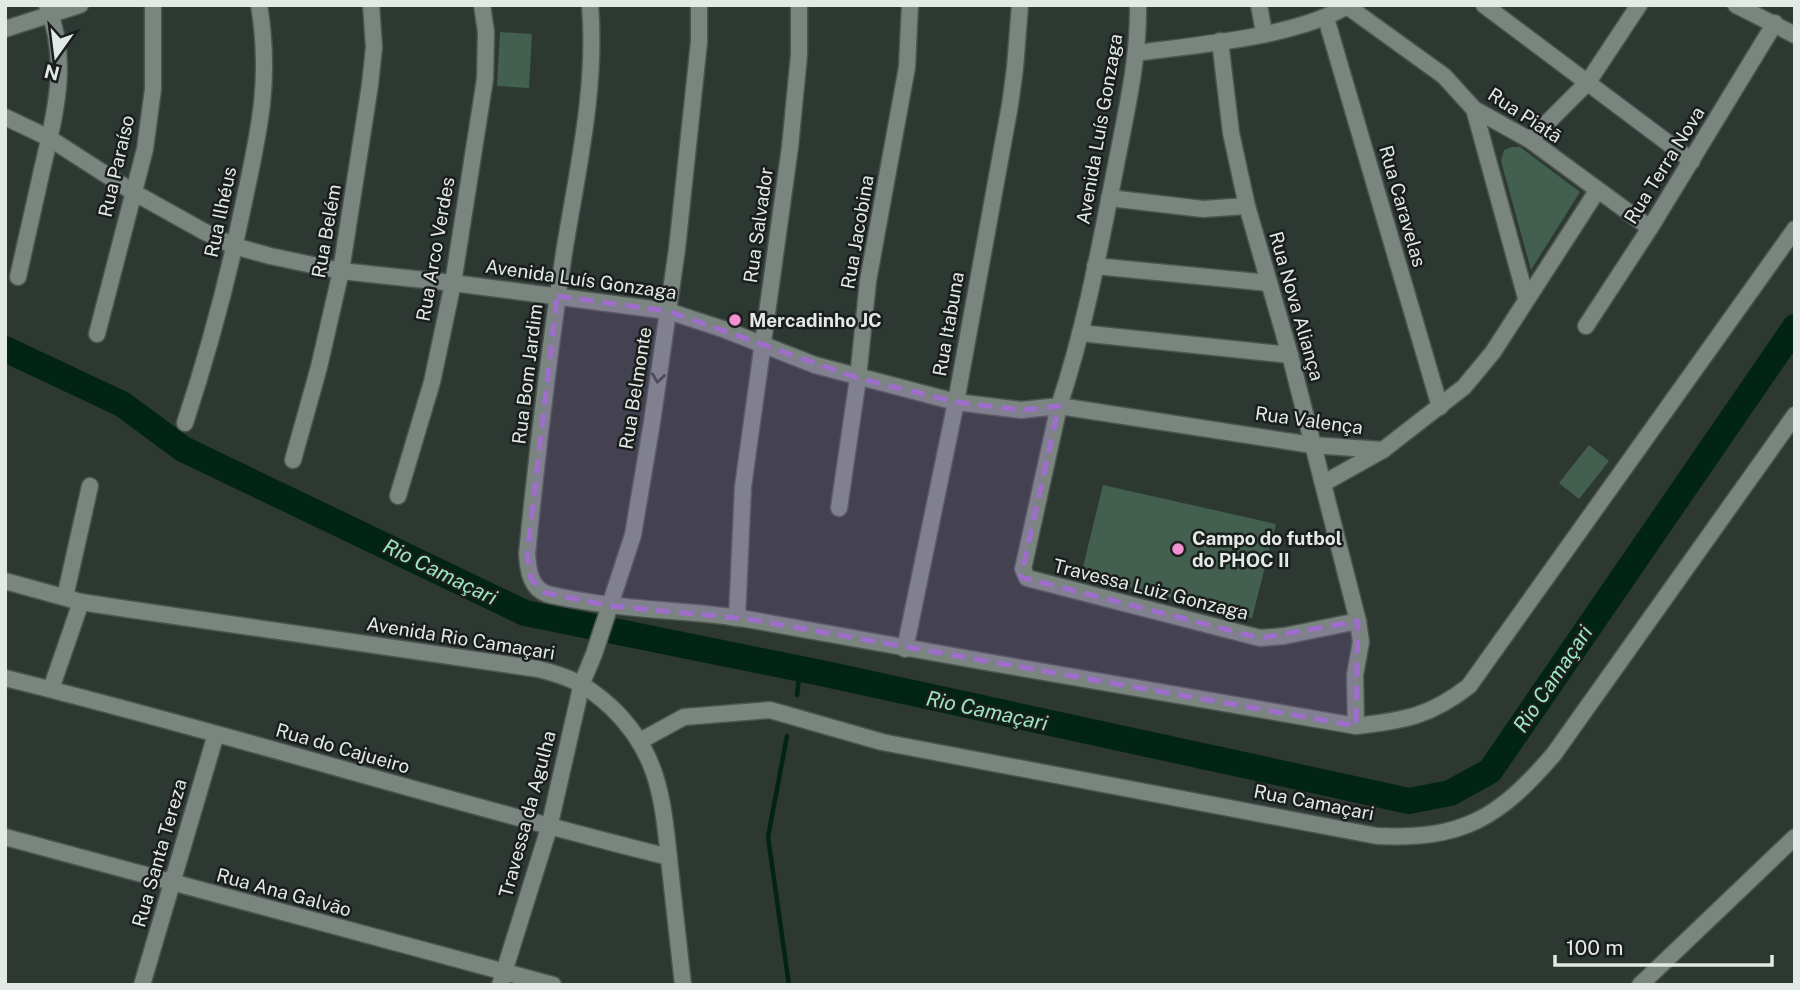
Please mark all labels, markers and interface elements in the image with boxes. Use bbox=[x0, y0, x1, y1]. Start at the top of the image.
north arrow bbox=[21, 21, 91, 91]
street label: Avenida Luís Gonzaga bbox=[1071, 32, 1127, 226]
text: N bbox=[42, 60, 62, 85]
street label: Rua Piatã bbox=[1484, 83, 1566, 147]
street label: Rua Terra Nova bbox=[1619, 102, 1709, 228]
street label: Rua Paraíso bbox=[94, 113, 138, 219]
street label: Rua Caravelas bbox=[1375, 143, 1431, 269]
street label: Rua Ilhéus bbox=[200, 165, 240, 259]
street label: Rua Salvador bbox=[739, 166, 777, 284]
street label: Rua Jacobina bbox=[836, 173, 878, 291]
street label: Rua Arco Verdes bbox=[411, 175, 459, 323]
street label: Rua Belém bbox=[307, 182, 345, 280]
street label: Rua Nova Aliança bbox=[1265, 229, 1329, 383]
street label: Avenida Luís Gonzaga bbox=[484, 255, 678, 303]
street label: Rua Itabuna bbox=[928, 270, 968, 378]
street label: Rua Bom Jardim bbox=[507, 303, 547, 445]
place label: Mercadinho JC bbox=[749, 309, 882, 331]
marker: Mercadinho JC bbox=[727, 312, 743, 328]
street label: Rua Belmonte bbox=[614, 325, 656, 451]
one-way arrow bbox=[651, 372, 666, 384]
street label: Rua Valença bbox=[1254, 402, 1364, 438]
place label: Campo do futbol do PHOC II bbox=[1192, 527, 1342, 571]
water label: Rio Camaçari bbox=[379, 533, 501, 610]
marker: Campo do futbol do PHOC II bbox=[1170, 541, 1186, 557]
street label: Travessa Luiz Gonzaga bbox=[1051, 554, 1251, 624]
street label: Avenida Rio Camaçari bbox=[365, 612, 557, 664]
water label: Rio Camaçari bbox=[1508, 620, 1598, 737]
water label: Rio Camaçari bbox=[924, 685, 1050, 736]
street label: Rua do Cajueiro bbox=[274, 718, 412, 778]
street label: Travessa da Agulha bbox=[494, 728, 560, 900]
street label: Rua Santa Tereza bbox=[127, 776, 191, 930]
street label: Rua Camaçari bbox=[1252, 780, 1376, 824]
street label: Rua Ana Galvão bbox=[214, 863, 354, 921]
scale bar bbox=[1555, 923, 1772, 967]
text: 100 m bbox=[1566, 935, 1623, 960]

